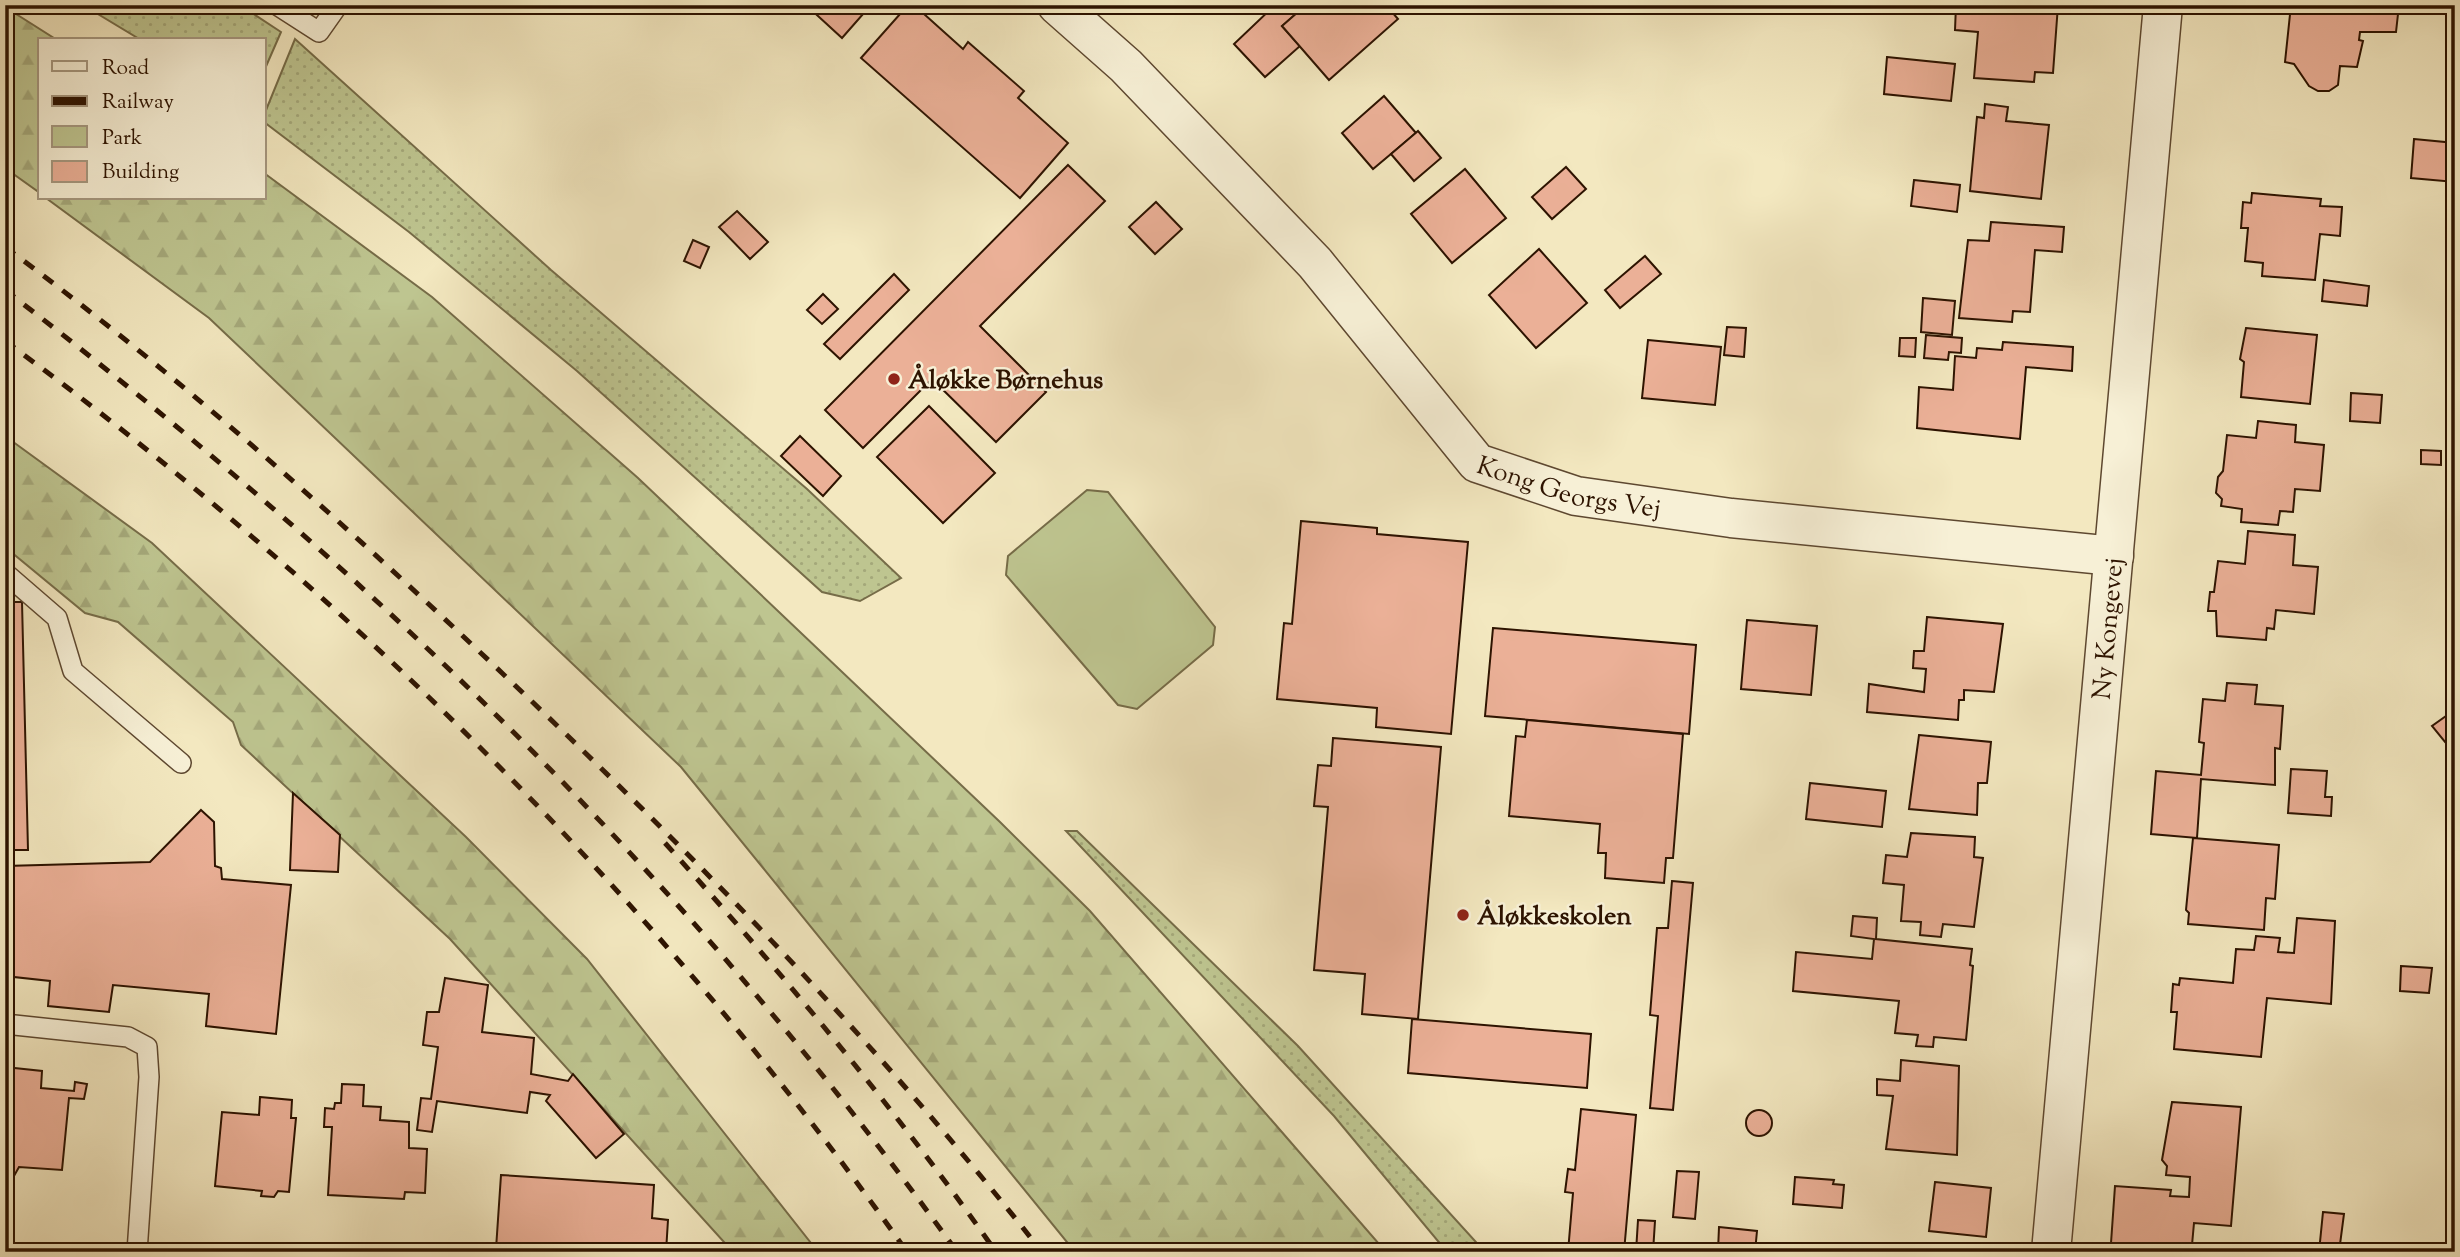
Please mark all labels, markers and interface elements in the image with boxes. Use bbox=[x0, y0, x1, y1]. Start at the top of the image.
legend bbox=[38, 38, 266, 200]
text: Road bbox=[102, 54, 149, 84]
text: Railway bbox=[102, 88, 174, 118]
text: Park bbox=[102, 124, 143, 154]
text: Building bbox=[102, 158, 179, 188]
place label: Åløkke Børnehus bbox=[908, 363, 1103, 400]
marker: Åløkke Børnehus bbox=[886, 371, 902, 387]
street label: Kong Georgs Vej bbox=[1471, 448, 1663, 529]
street label: Ny Kongevej bbox=[2085, 556, 2134, 701]
place label: Åløkkeskolen bbox=[1477, 899, 1632, 936]
marker: Åløkkeskolen bbox=[1455, 907, 1471, 923]

